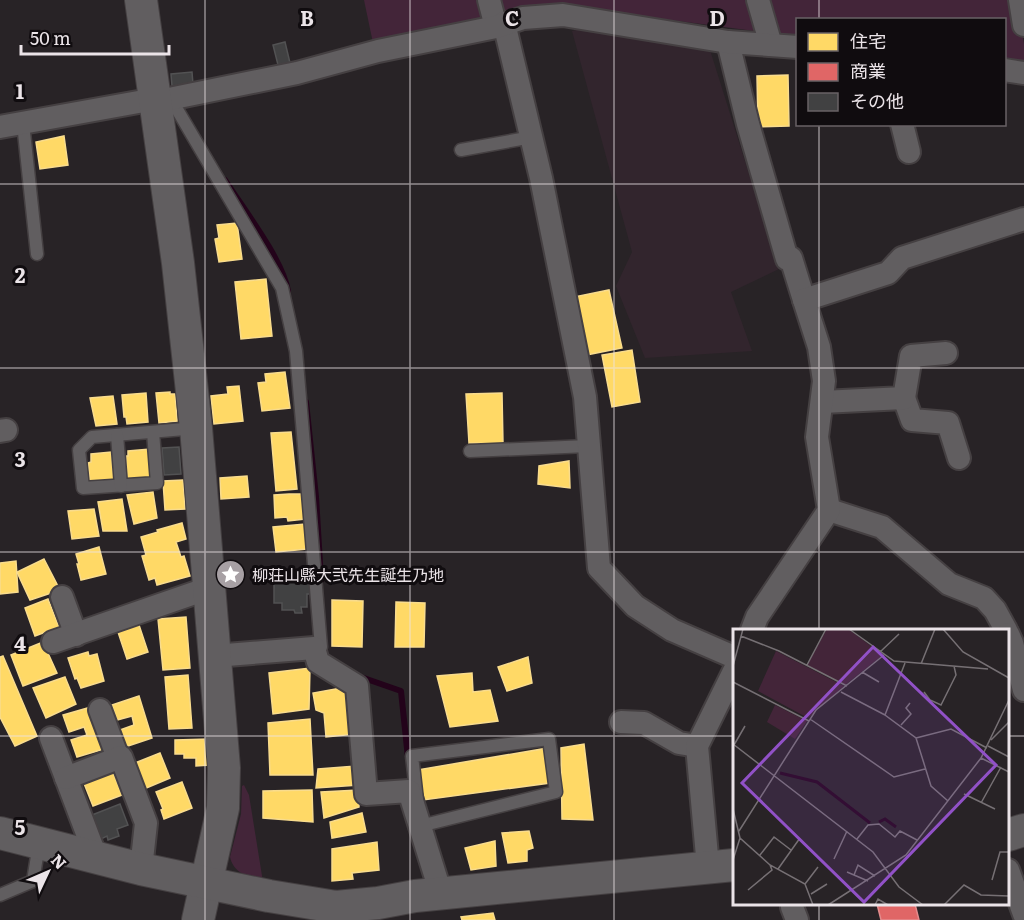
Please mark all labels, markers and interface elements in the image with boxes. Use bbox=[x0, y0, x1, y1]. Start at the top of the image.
text: B bbox=[300, 2, 314, 32]
text: C bbox=[505, 2, 519, 32]
text: D bbox=[709, 2, 725, 32]
scale bar bbox=[21, 18, 170, 56]
legend bbox=[796, 18, 1006, 126]
text: 50 m bbox=[30, 24, 71, 51]
text: 住宅 bbox=[850, 27, 886, 54]
text: 商業 bbox=[850, 57, 886, 84]
text: 1 bbox=[16, 75, 24, 105]
text: その他 bbox=[850, 87, 904, 114]
text: 2 bbox=[15, 259, 26, 289]
text: 3 bbox=[14, 443, 26, 473]
place icon: 柳荘山縣大弐先生誕生乃地 bbox=[215, 558, 247, 590]
place label: 柳荘山縣大弐先生誕生乃地 bbox=[252, 562, 444, 586]
text: 4 bbox=[14, 627, 26, 657]
inset map bbox=[733, 629, 1009, 905]
text: 5 bbox=[15, 811, 26, 841]
north arrow bbox=[18, 842, 78, 902]
text: N bbox=[46, 848, 73, 874]

